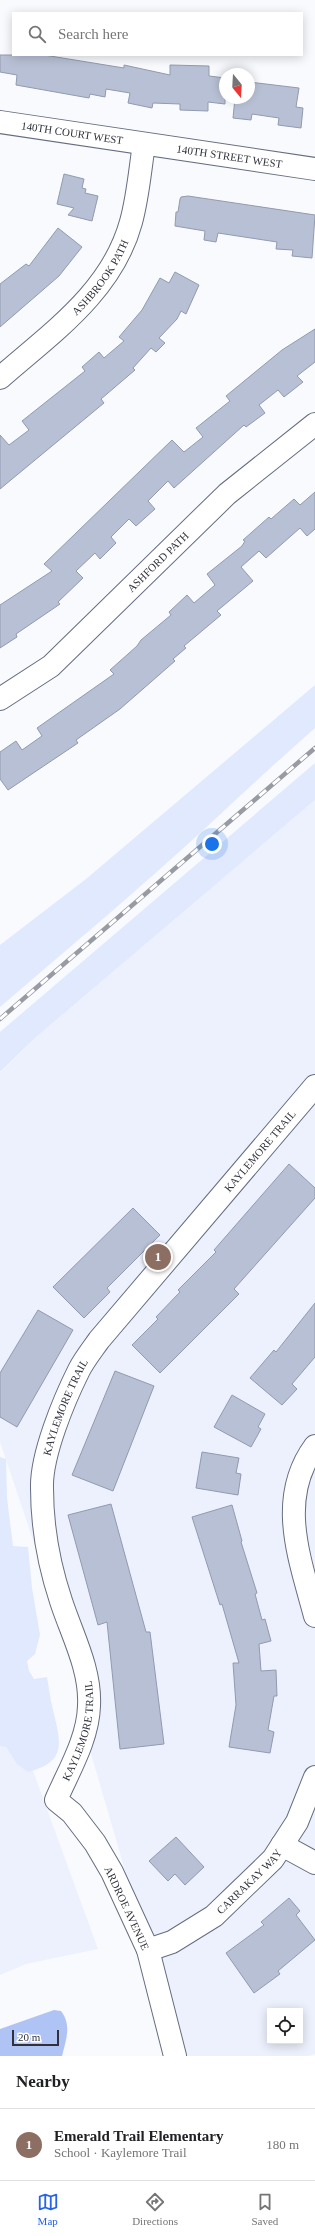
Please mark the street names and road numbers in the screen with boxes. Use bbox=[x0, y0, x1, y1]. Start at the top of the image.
street label: 140TH COURT WEST bbox=[20, 119, 124, 146]
street label: 140TH STREET WEST bbox=[176, 142, 283, 170]
street label: ASHBROOK PATH bbox=[69, 238, 130, 317]
street label: ASHFORD PATH bbox=[125, 529, 191, 594]
street label: KAYLEMORE TRAIL bbox=[222, 1108, 298, 1194]
street label: KAYLEMORE TRAIL bbox=[40, 1356, 90, 1457]
street label: KAYLEMORE TRAIL bbox=[60, 1680, 95, 1783]
street label: CARRAKAY WAY bbox=[214, 1847, 284, 1916]
street label: ARDROE AVENUE bbox=[102, 1864, 152, 1952]

